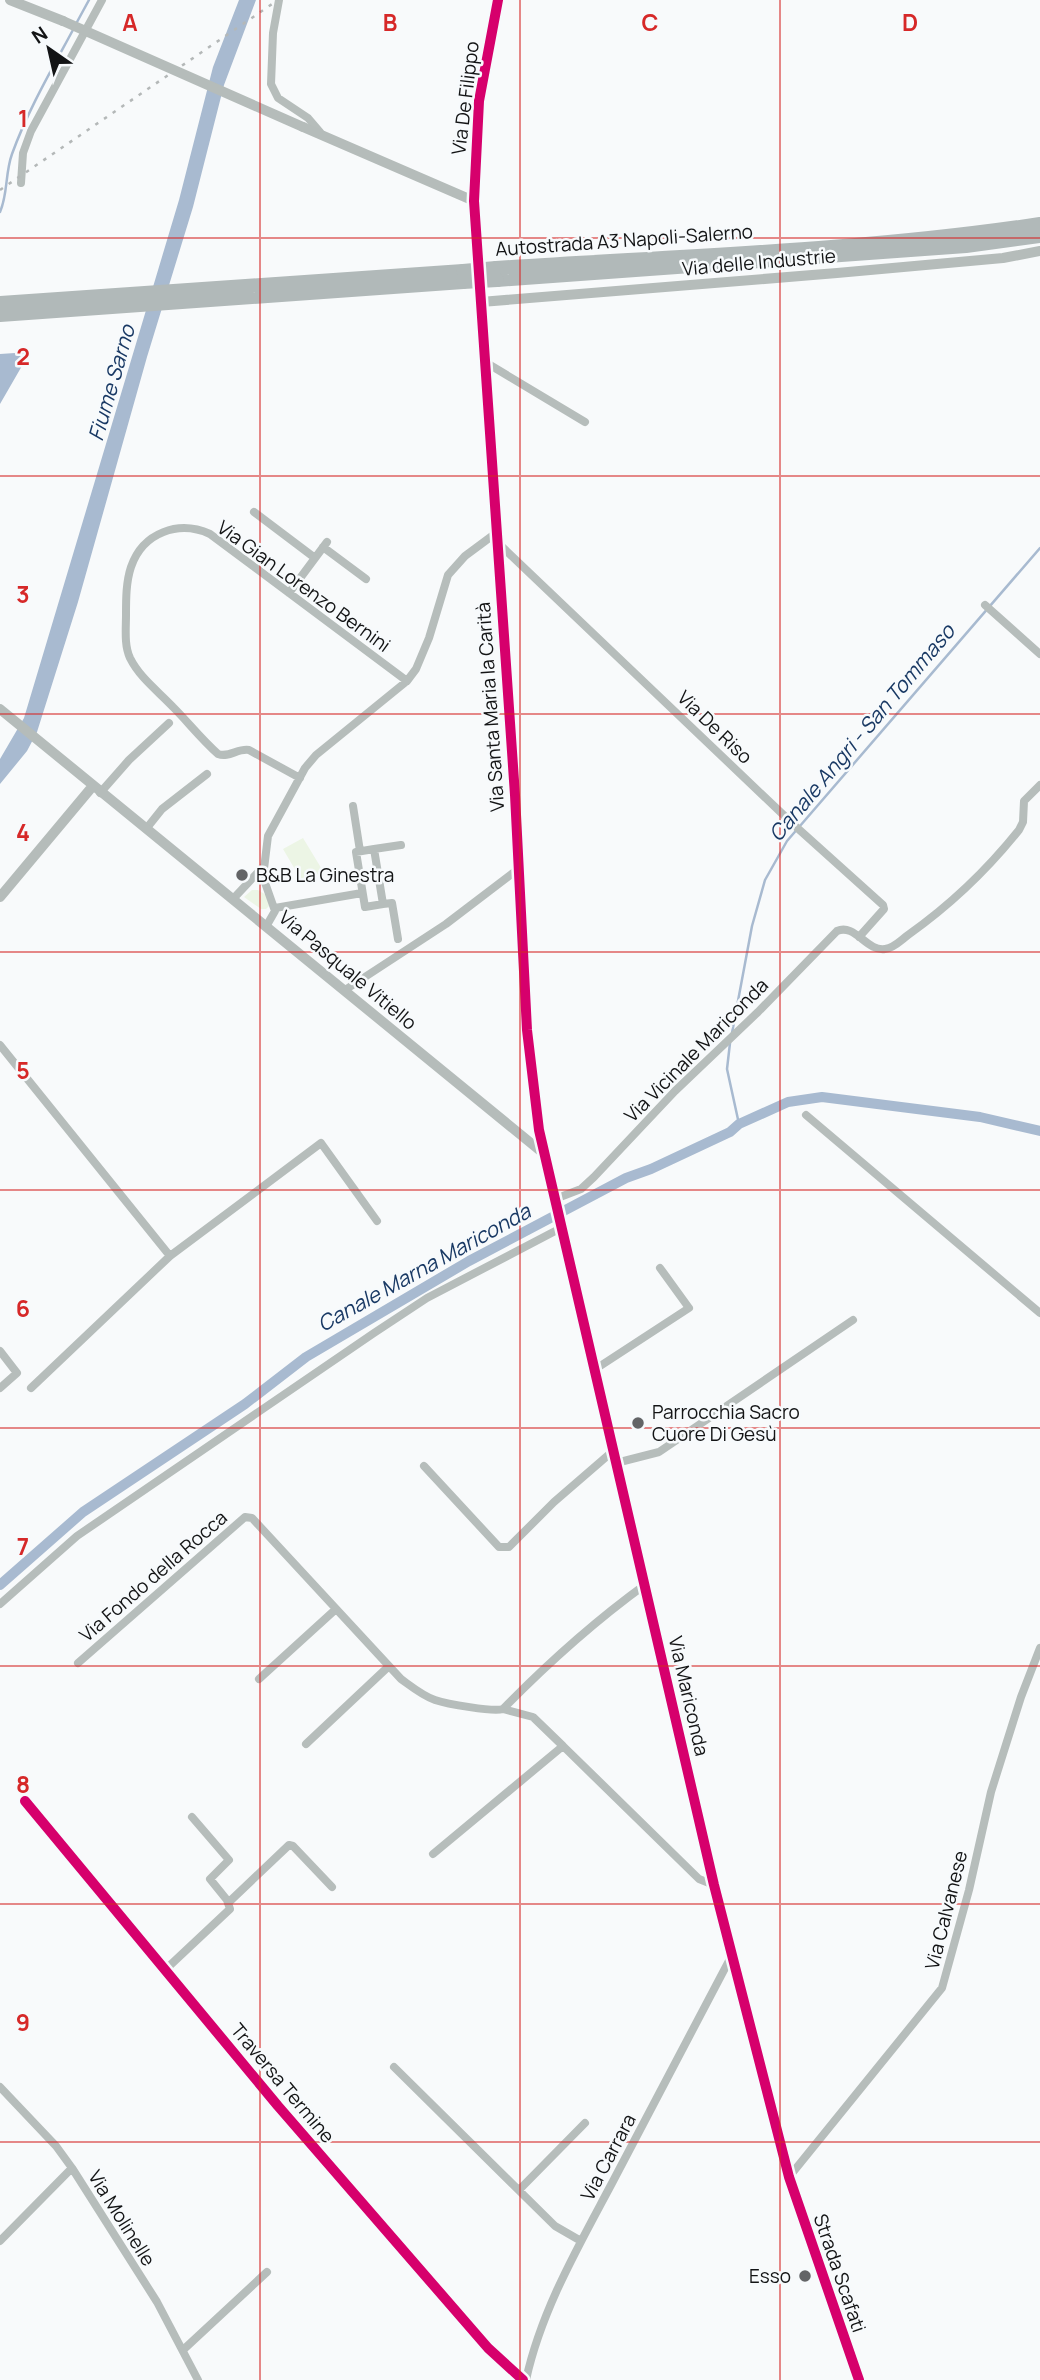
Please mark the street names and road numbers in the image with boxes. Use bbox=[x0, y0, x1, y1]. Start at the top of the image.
street label: Via De Filippo bbox=[445, 40, 485, 156]
street label: Autostrada A3 Napoli-Salerno bbox=[494, 218, 754, 262]
street label: Via delle Industrie bbox=[681, 242, 837, 282]
street label: Via Gian Lorenzo Bernini bbox=[212, 514, 396, 658]
street label: Via Santa Maria la Carità bbox=[470, 601, 510, 813]
street label: Via De Riso bbox=[672, 685, 758, 769]
street label: Via Pasquale Vitiello bbox=[274, 905, 422, 1035]
street label: Via Vicinale Mariconda bbox=[618, 972, 774, 1128]
street label: Via Fondo della Rocca bbox=[74, 1505, 232, 1647]
street label: Via Mariconda bbox=[663, 1634, 715, 1758]
street label: Via Calvanese bbox=[919, 1848, 973, 1972]
street label: Traversa Termine bbox=[225, 2018, 341, 2148]
street label: Via Carrara bbox=[574, 2109, 642, 2205]
street label: Via Molinelle bbox=[82, 2165, 162, 2271]
street label: Strada Scafati bbox=[808, 2210, 872, 2336]

